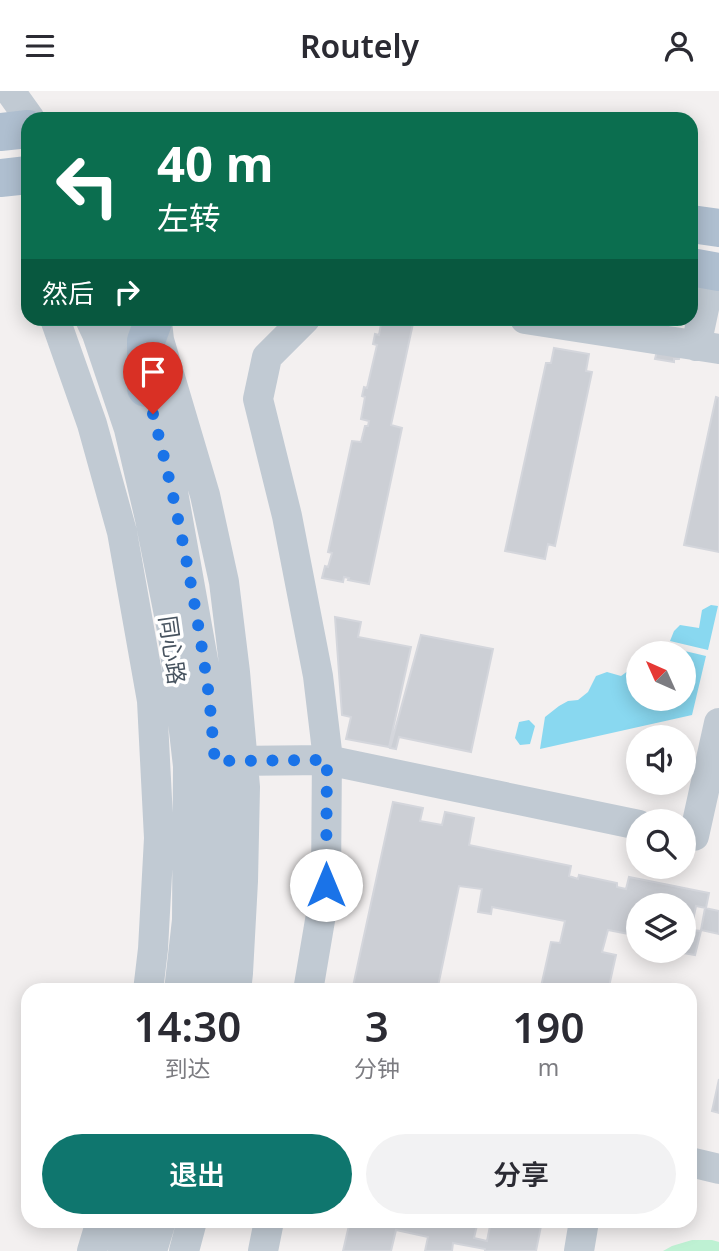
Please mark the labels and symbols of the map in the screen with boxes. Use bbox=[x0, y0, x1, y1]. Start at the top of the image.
pin bbox=[123, 342, 183, 414]
street label: 同心路 bbox=[152, 614, 194, 686]
north arrow bbox=[626, 641, 696, 711]
position arrow bbox=[289, 848, 363, 922]

